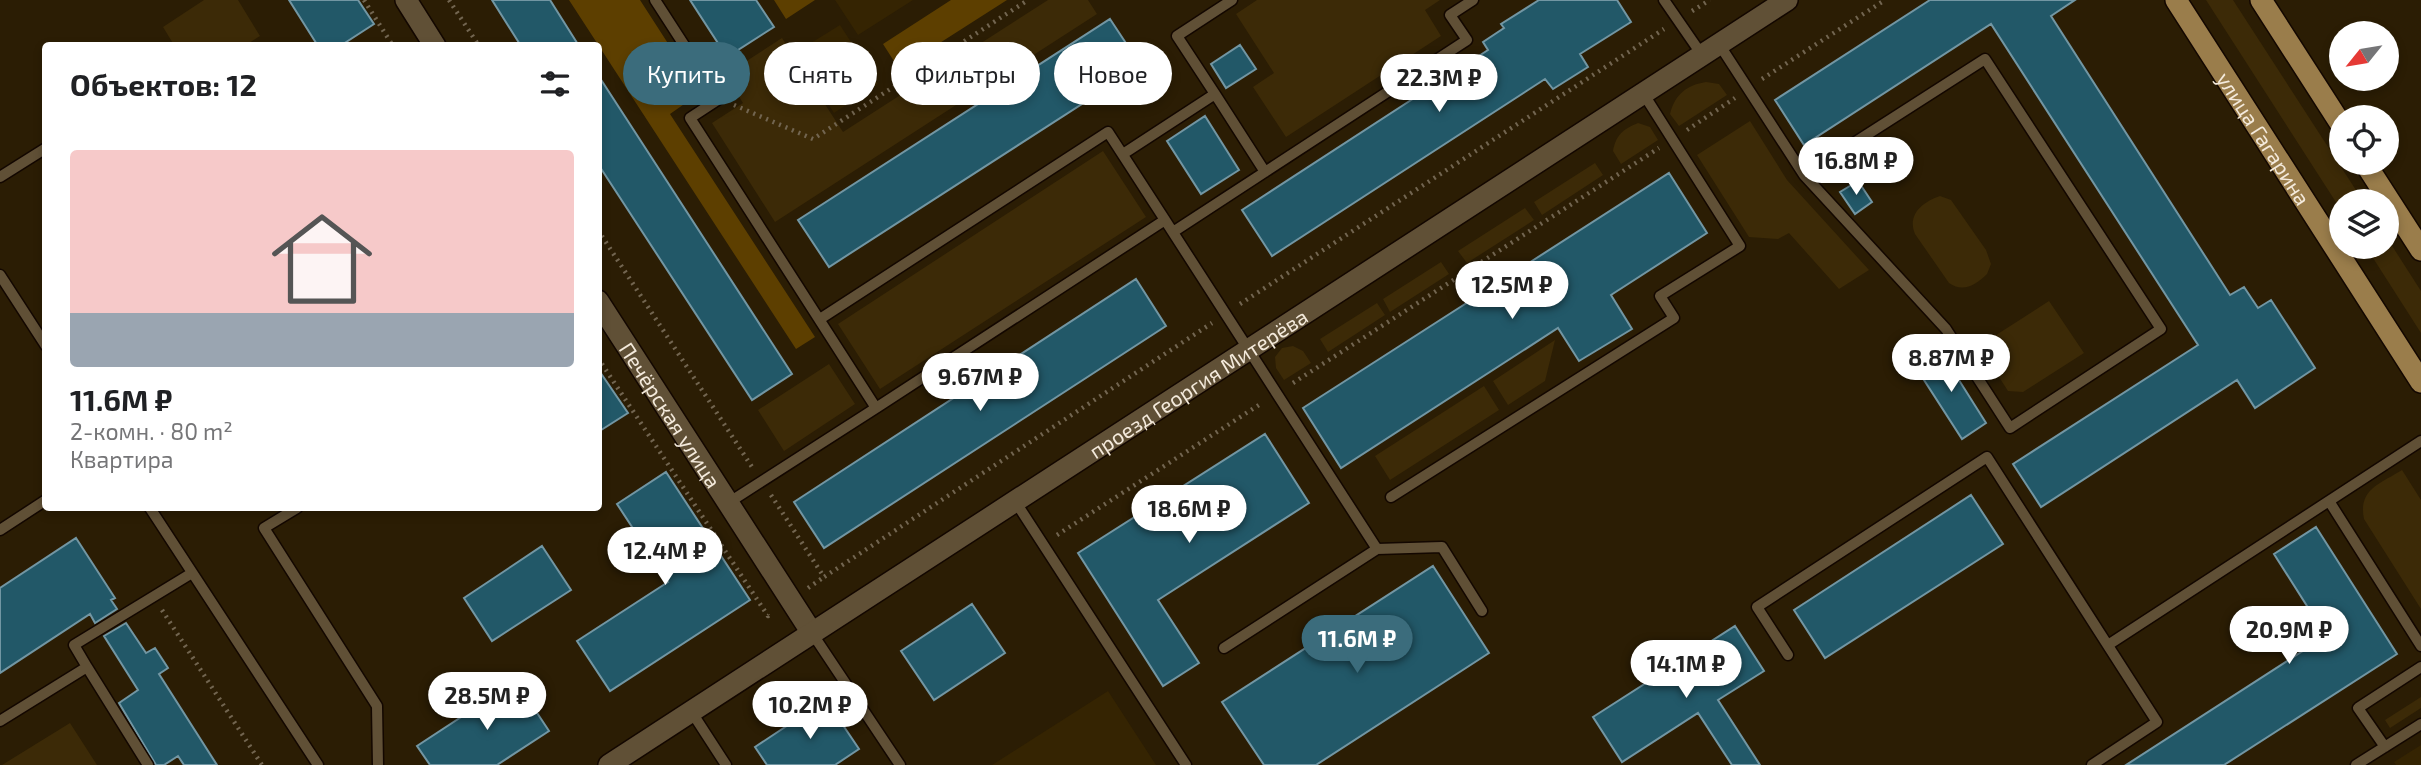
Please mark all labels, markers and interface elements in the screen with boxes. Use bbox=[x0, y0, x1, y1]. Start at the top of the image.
north arrow bbox=[2329, 21, 2399, 91]
map controls bbox=[2329, 21, 2399, 259]
chip: Купить bbox=[623, 42, 750, 105]
chip: Снять bbox=[764, 42, 877, 105]
chip: Фильтры bbox=[891, 42, 1040, 105]
chip: Новое bbox=[1054, 42, 1172, 105]
pin: 22.3M ₽ bbox=[1374, 54, 1504, 114]
text: 22.3M ₽ bbox=[1397, 63, 1482, 91]
icon: filters bbox=[536, 65, 574, 103]
text: Объектов: 12 bbox=[70, 66, 257, 102]
street label: улица Гагарина bbox=[2212, 67, 2316, 209]
button: locate bbox=[2329, 105, 2399, 175]
pin: 16.8M ₽ bbox=[1791, 138, 1921, 197]
text: 16.8M ₽ bbox=[1814, 146, 1898, 174]
button: layers bbox=[2329, 189, 2399, 259]
icon: home bbox=[259, 196, 385, 322]
pin: 12.5M ₽ bbox=[1447, 262, 1577, 321]
text: 12.5M ₽ bbox=[1471, 270, 1553, 298]
street label: проезд Георгия Митерёва bbox=[1084, 303, 1312, 463]
pin: 8.87M ₽ bbox=[1886, 334, 2016, 394]
street label: Печёрская улица bbox=[615, 337, 727, 492]
text: 8.87M ₽ bbox=[1908, 343, 1994, 371]
pin: 9.67M ₽ bbox=[915, 354, 1045, 413]
text: 9.67M ₽ bbox=[938, 362, 1022, 390]
text: 11.6M ₽ bbox=[70, 381, 173, 417]
text: 2-комн. · 80 m² bbox=[70, 417, 233, 445]
text: Квартира bbox=[70, 445, 174, 473]
pin: 18.6M ₽ bbox=[1124, 486, 1254, 545]
text: 18.6M ₽ bbox=[1147, 494, 1231, 522]
pin: 12.4M ₽ bbox=[600, 528, 730, 587]
text: 12.4M ₽ bbox=[623, 536, 707, 564]
pin: 20.9M ₽ bbox=[2224, 606, 2354, 666]
text: 20.9M ₽ bbox=[2246, 615, 2332, 643]
pin: 11.6M ₽ bbox=[1292, 616, 1422, 675]
text: 11.6M ₽ bbox=[1318, 624, 1396, 652]
pin: 14.1M ₽ bbox=[1621, 640, 1751, 700]
text: 14.1M ₽ bbox=[1647, 649, 1725, 677]
pin: 28.5M ₽ bbox=[422, 672, 552, 732]
text: 28.5M ₽ bbox=[444, 681, 530, 709]
pin: 10.2M ₽ bbox=[745, 682, 875, 741]
text: 10.2M ₽ bbox=[768, 690, 852, 718]

